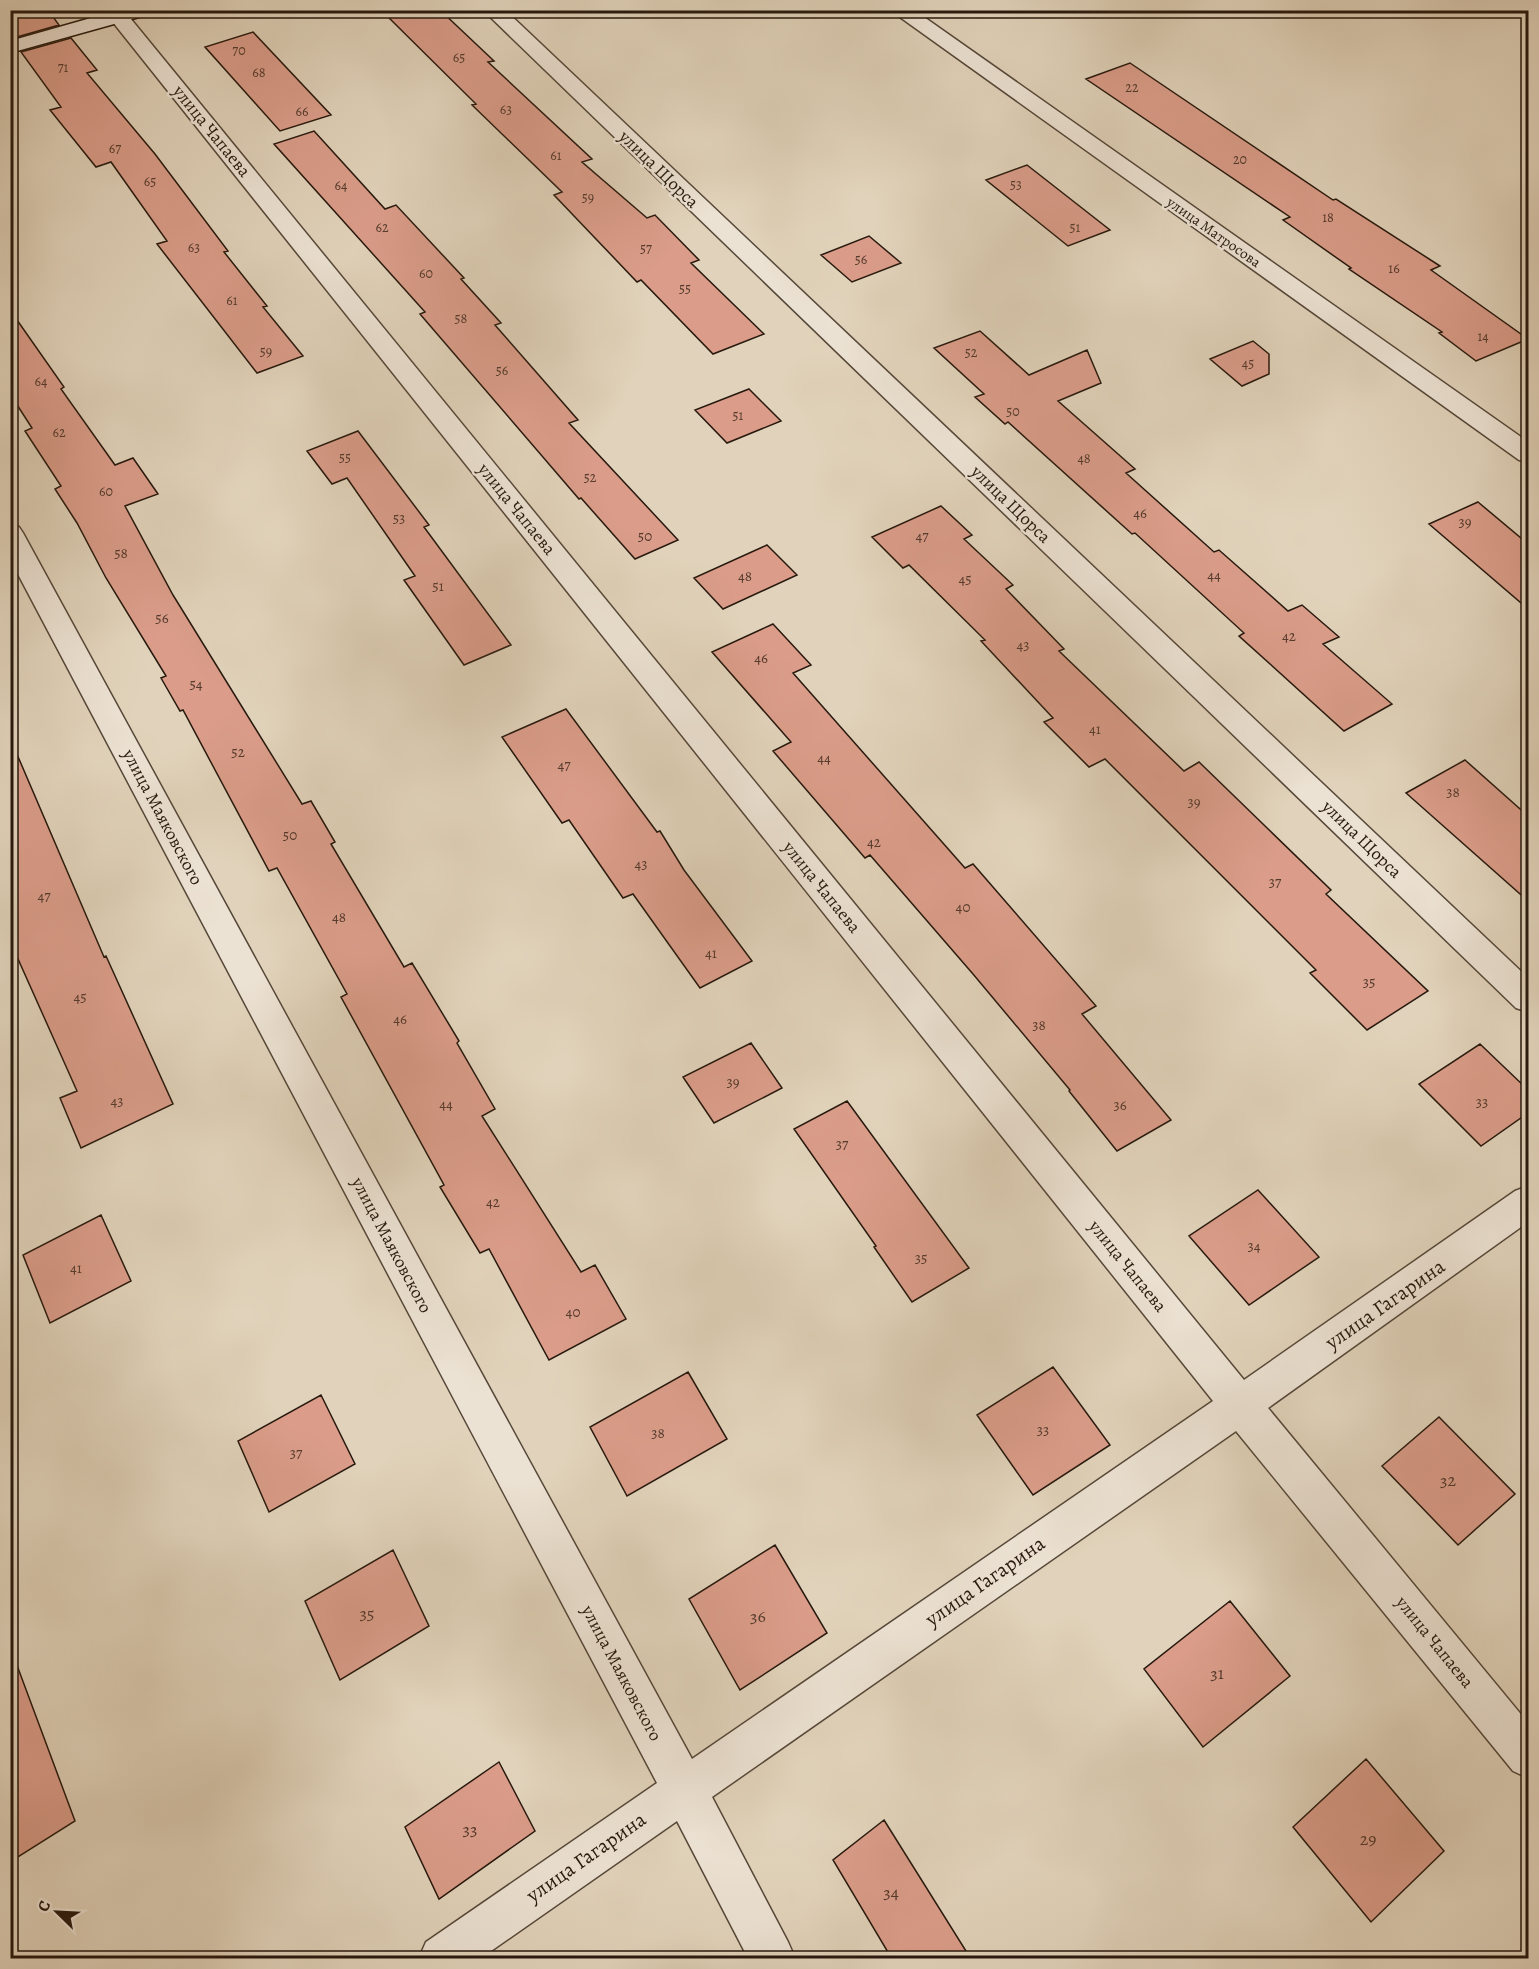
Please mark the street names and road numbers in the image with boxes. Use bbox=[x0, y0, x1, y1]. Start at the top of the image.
street label: улица Чапаева bbox=[167, 79, 257, 183]
street label: улица Щорса bbox=[613, 124, 705, 214]
street label: улица Матросова bbox=[1162, 191, 1265, 272]
street label: улица Чапаева bbox=[472, 457, 562, 561]
street label: улица Щорса bbox=[965, 459, 1057, 549]
street label: улица Маяковского bbox=[117, 744, 209, 889]
street label: улица Щорса bbox=[1316, 794, 1408, 884]
street label: улица Чапаева bbox=[777, 835, 867, 939]
street label: улица Маяковского bbox=[346, 1172, 438, 1317]
street label: улица Чапаева bbox=[1083, 1214, 1173, 1318]
street label: улица Гагарина bbox=[1319, 1252, 1451, 1356]
street label: улица Гагарина bbox=[919, 1529, 1051, 1633]
street label: улица Чапаева bbox=[1390, 1590, 1480, 1694]
street label: улица Маяковского bbox=[576, 1600, 668, 1745]
street label: улица Гагарина bbox=[520, 1805, 652, 1909]

